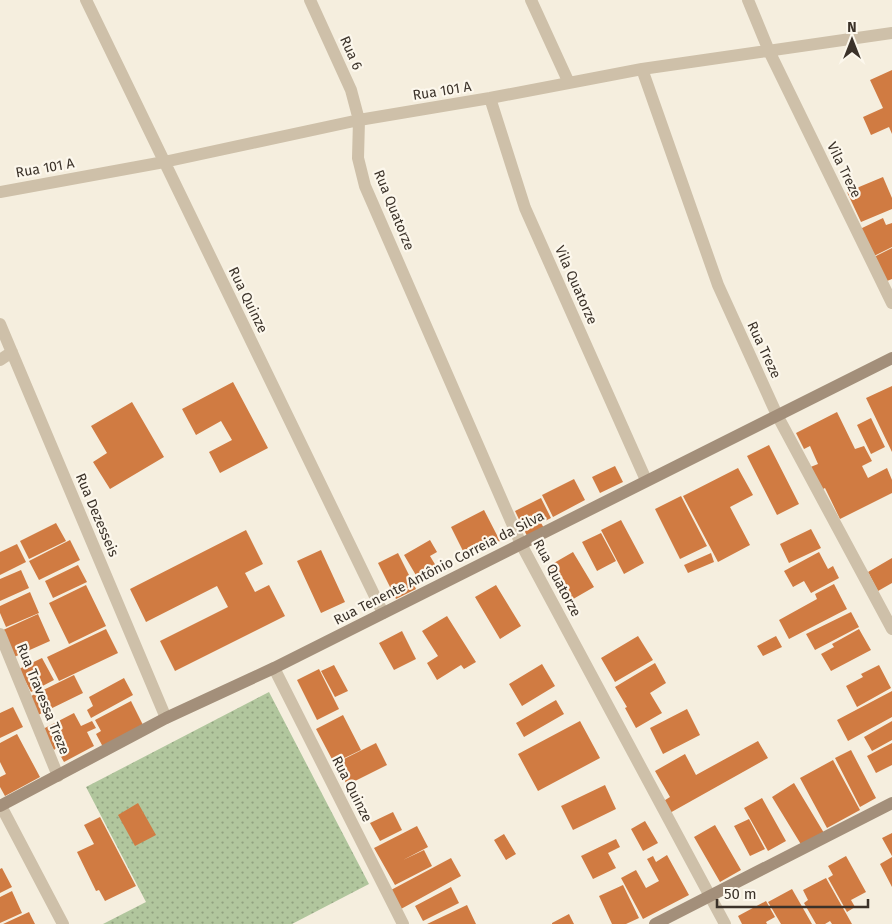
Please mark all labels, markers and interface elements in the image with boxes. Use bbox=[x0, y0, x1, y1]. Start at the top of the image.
north arrow bbox=[827, 15, 877, 65]
text: N bbox=[847, 19, 857, 36]
street label: Rua 6 bbox=[336, 33, 366, 73]
street label: Rua 101 A bbox=[411, 78, 473, 104]
street label: Vila Treze bbox=[823, 139, 865, 201]
street label: Rua 101 A bbox=[14, 154, 76, 182]
street label: Rua Quatorze bbox=[370, 167, 418, 253]
street label: Vila Quatorze bbox=[551, 243, 601, 327]
street label: Rua Quinze bbox=[225, 264, 271, 336]
street label: Rua Treze bbox=[743, 319, 785, 381]
street label: Rua Dezesseis bbox=[72, 471, 122, 560]
street label: Rua Tenente Antônio Correia da Silva bbox=[331, 507, 547, 629]
street label: Rua Quatorze bbox=[529, 536, 585, 620]
street label: Rua Travessa Treze bbox=[13, 641, 73, 757]
street label: Rua Quinze bbox=[328, 753, 376, 825]
scale bar bbox=[717, 876, 868, 908]
text: 50 m bbox=[724, 885, 757, 903]

